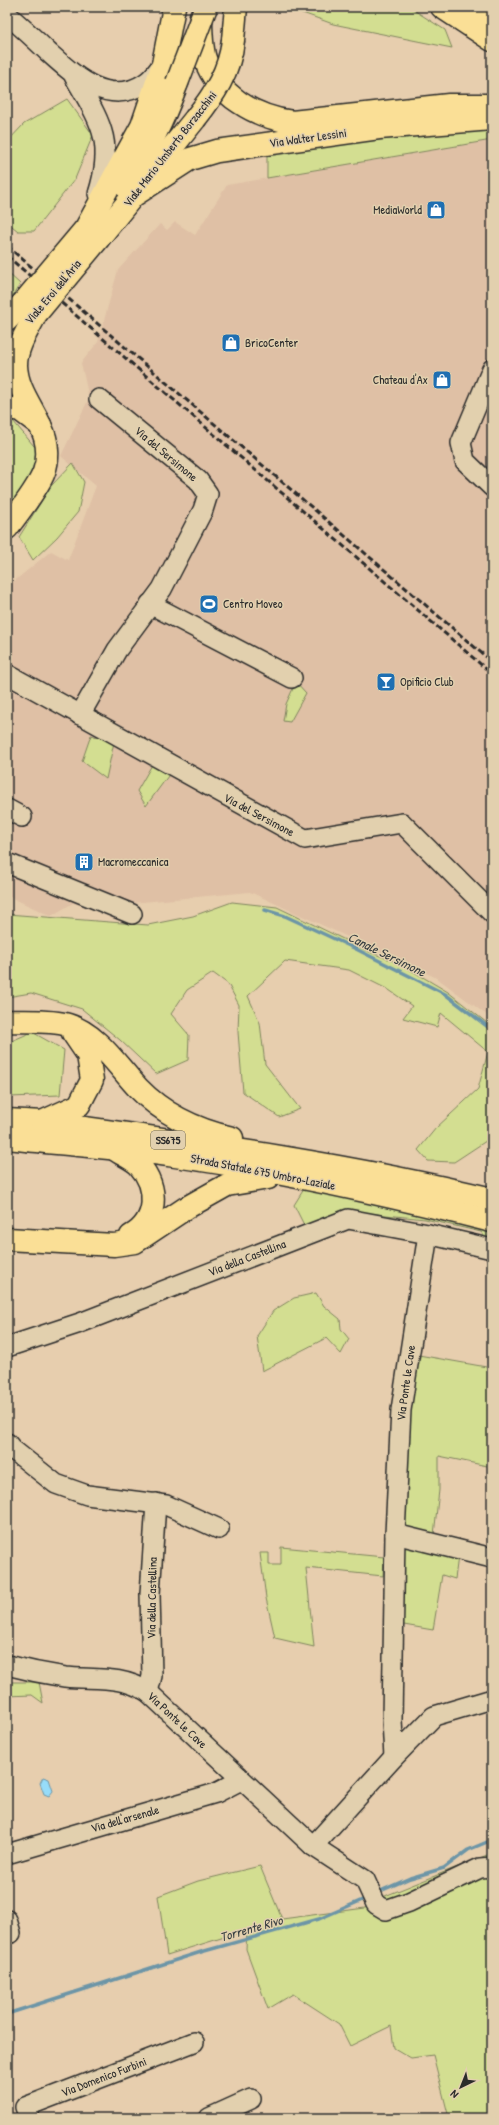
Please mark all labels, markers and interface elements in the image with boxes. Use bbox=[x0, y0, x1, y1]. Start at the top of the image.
street label: Viale Mario Umberto Borzacchini bbox=[119, 87, 220, 210]
street label: Via Walter Lessini bbox=[268, 124, 348, 151]
shop icon: MediaWorld bbox=[425, 199, 447, 221]
place label: MediaWorld bbox=[373, 201, 422, 218]
street label: Viale Eroi dell'Aria bbox=[21, 256, 85, 328]
shop icon: BricoCenter bbox=[220, 332, 242, 354]
place label: BricoCenter bbox=[245, 334, 299, 351]
shop icon: Chateau d'Ax bbox=[431, 369, 453, 391]
place label: Chateau d'Ax bbox=[373, 371, 428, 388]
street label: Via del Sersimone bbox=[131, 422, 202, 485]
sports icon: Centro Moveo bbox=[198, 593, 220, 615]
place label: Centro Moveo bbox=[223, 595, 283, 612]
bar icon: Opificio Club bbox=[375, 671, 397, 693]
place label: Opificio Club bbox=[400, 673, 454, 690]
street label: Via del Sersimone bbox=[221, 789, 298, 840]
building icon: Macromeccanica bbox=[73, 851, 95, 873]
place label: Macromeccanica bbox=[98, 853, 169, 870]
water label: Canale Sersimone bbox=[345, 927, 429, 981]
road number: SS675 bbox=[151, 1131, 185, 1149]
street label: Strada Statale 675 Umbro-Laziale bbox=[189, 1149, 337, 1194]
street label: Via della Castellina bbox=[206, 1235, 288, 1280]
street label: Via Ponte le Cave bbox=[392, 1344, 419, 1422]
street label: Via della Castellina bbox=[142, 1557, 161, 1639]
street label: Via Ponte le Cave bbox=[144, 1687, 211, 1752]
street label: Via dell'arsenale bbox=[89, 1801, 161, 1836]
water label: Torrente Rivo bbox=[218, 1910, 286, 1946]
street label: Via Domenico Furbini bbox=[59, 2052, 149, 2101]
north arrow bbox=[441, 2067, 481, 2107]
text: N bbox=[447, 2087, 461, 2101]

